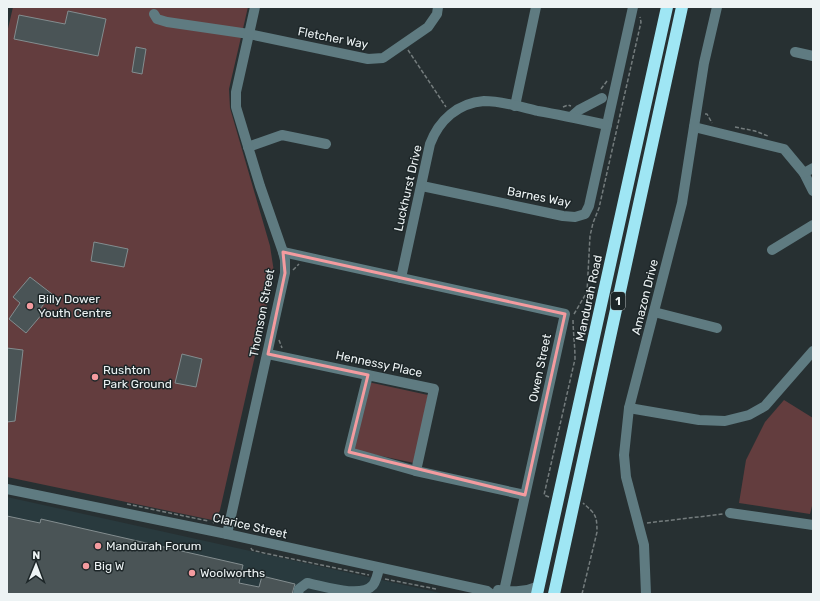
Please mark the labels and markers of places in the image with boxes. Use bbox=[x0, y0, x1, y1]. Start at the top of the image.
place label: Billy Dower Youth Centre bbox=[38, 292, 112, 320]
marker: Billy Dower Youth Centre bbox=[25, 301, 35, 311]
place label: Rushton Park Ground bbox=[103, 363, 172, 391]
marker: Rushton Park Ground bbox=[90, 372, 100, 382]
place label: Mandurah Forum bbox=[106, 539, 201, 553]
marker: Mandurah Forum bbox=[93, 541, 103, 551]
place label: Big W bbox=[94, 559, 125, 573]
marker: Big W bbox=[81, 561, 91, 571]
place label: Woolworths bbox=[200, 566, 265, 580]
marker: Woolworths bbox=[187, 568, 197, 578]

